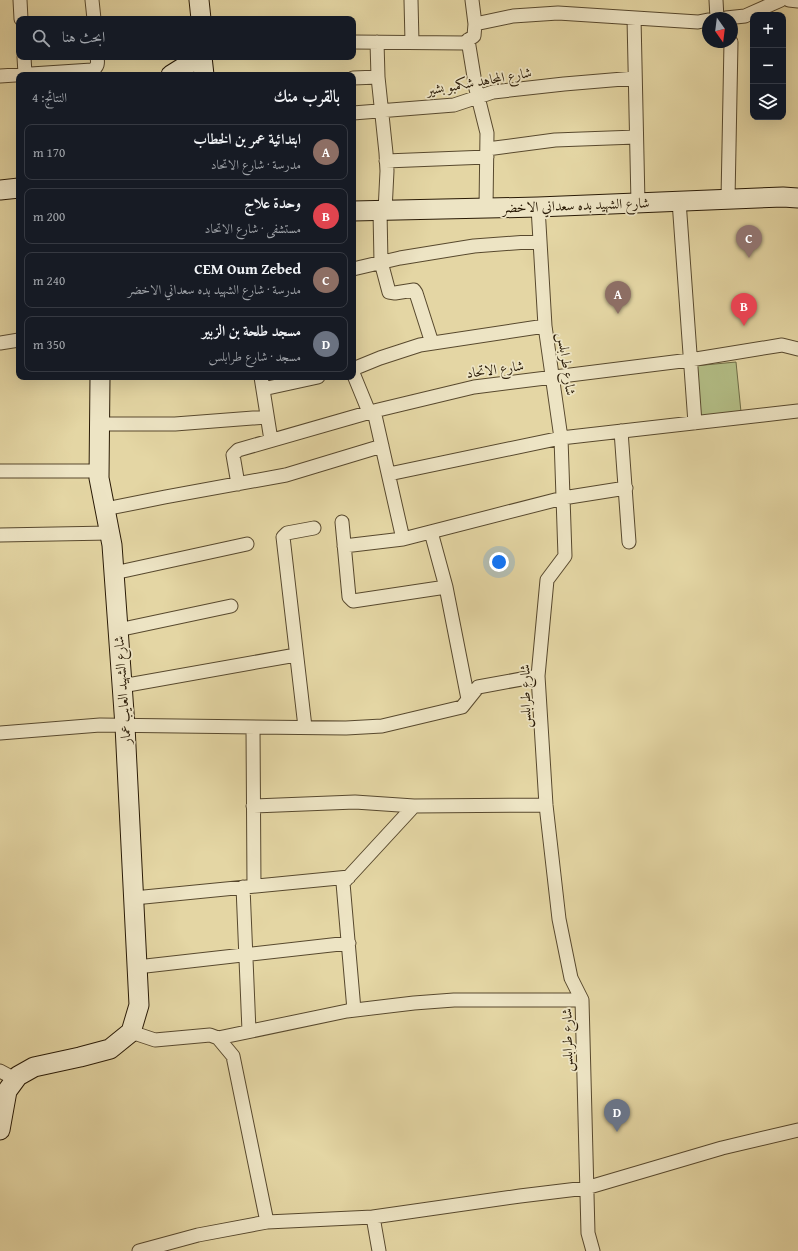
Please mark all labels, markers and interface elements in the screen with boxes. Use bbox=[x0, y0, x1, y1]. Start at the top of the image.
north arrow bbox=[702, 12, 738, 48]
map controls bbox=[750, 12, 786, 120]
button: + bbox=[750, 12, 786, 48]
search box bbox=[16, 16, 356, 60]
text: ابحث هنا bbox=[62, 26, 105, 47]
icon: search bbox=[30, 27, 52, 49]
button: − bbox=[750, 48, 786, 84]
street label: شارع المجاهد شكمبو بشير bbox=[423, 62, 533, 102]
text: بالقرب منك bbox=[273, 83, 340, 108]
button: layers bbox=[750, 84, 786, 120]
text: النتائج: 4 bbox=[32, 88, 67, 107]
text: ابتدائية عمر بن الخطاب bbox=[193, 128, 301, 149]
text: 170 m bbox=[33, 143, 65, 162]
text: A bbox=[322, 143, 330, 162]
text: مدرسة · شارع الاتحاد bbox=[211, 155, 301, 174]
text: وحدة علاج bbox=[244, 192, 301, 213]
street label: شارع الشهيد بده سعداني الاخضر bbox=[500, 192, 650, 220]
text: 200 m bbox=[33, 207, 65, 226]
text: B bbox=[322, 207, 330, 226]
text: مستشفى · شارع الاتحاد bbox=[205, 219, 301, 238]
pin: C bbox=[736, 225, 762, 258]
text: CEM Oum Zebed bbox=[194, 258, 301, 279]
text: 240 m bbox=[33, 271, 65, 290]
text: C bbox=[322, 271, 330, 290]
text: مدرسة · شارع الشهيد بده سعداني الاخضر bbox=[128, 280, 301, 299]
pin: A bbox=[605, 281, 631, 314]
pin: B bbox=[731, 293, 757, 326]
text: مسجد طلحة بن الزبير bbox=[202, 320, 301, 341]
street label: شارع طرابلس bbox=[551, 331, 581, 397]
text: 350 m bbox=[33, 335, 65, 354]
text: D bbox=[322, 335, 330, 354]
text: مسجد · شارع طرابلس bbox=[208, 347, 301, 366]
street label: شارع الاتحاد bbox=[465, 355, 525, 385]
your location bbox=[489, 552, 509, 572]
street label: شارع الشهيد العايب عمار bbox=[108, 635, 138, 747]
street label: شارع طرابلس bbox=[514, 664, 538, 728]
street label: شارع طرابلس bbox=[556, 1008, 580, 1072]
pin: D bbox=[604, 1099, 630, 1132]

